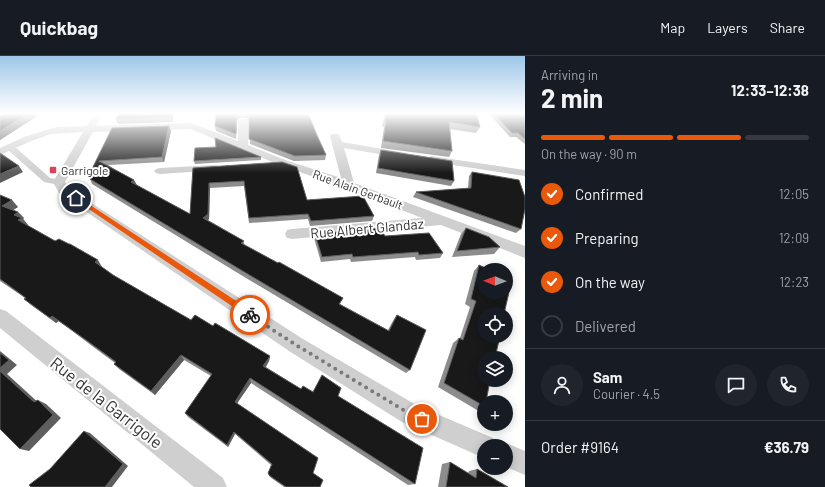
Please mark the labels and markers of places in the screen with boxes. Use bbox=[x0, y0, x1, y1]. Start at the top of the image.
place label: Garrigole bbox=[61, 163, 108, 177]
marker: Garrigole bbox=[48, 165, 58, 175]
pin bbox=[59, 181, 93, 215]
pin bbox=[405, 402, 439, 436]

